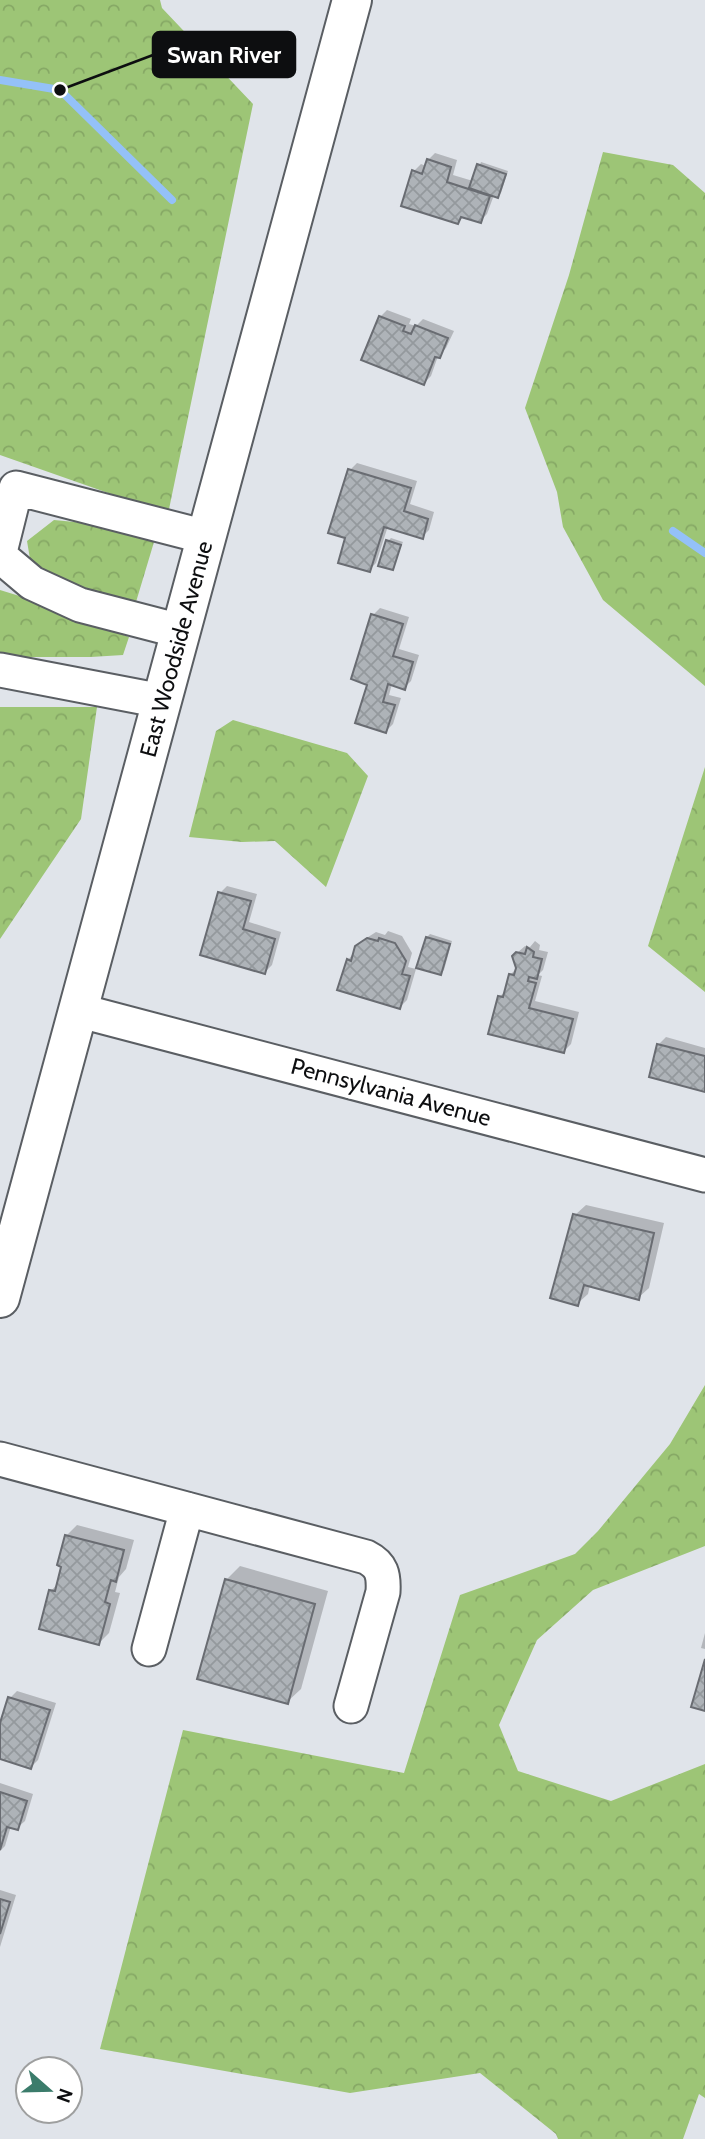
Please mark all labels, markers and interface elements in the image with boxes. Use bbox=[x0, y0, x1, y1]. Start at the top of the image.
callout: Swan River bbox=[153, 32, 295, 77]
text: Swan River bbox=[167, 40, 281, 69]
street label: East Woodside Avenue bbox=[134, 538, 218, 760]
street label: Pennsylvania Avenue bbox=[288, 1052, 494, 1132]
north arrow bbox=[14, 2055, 84, 2125]
text: N bbox=[51, 2085, 78, 2106]

